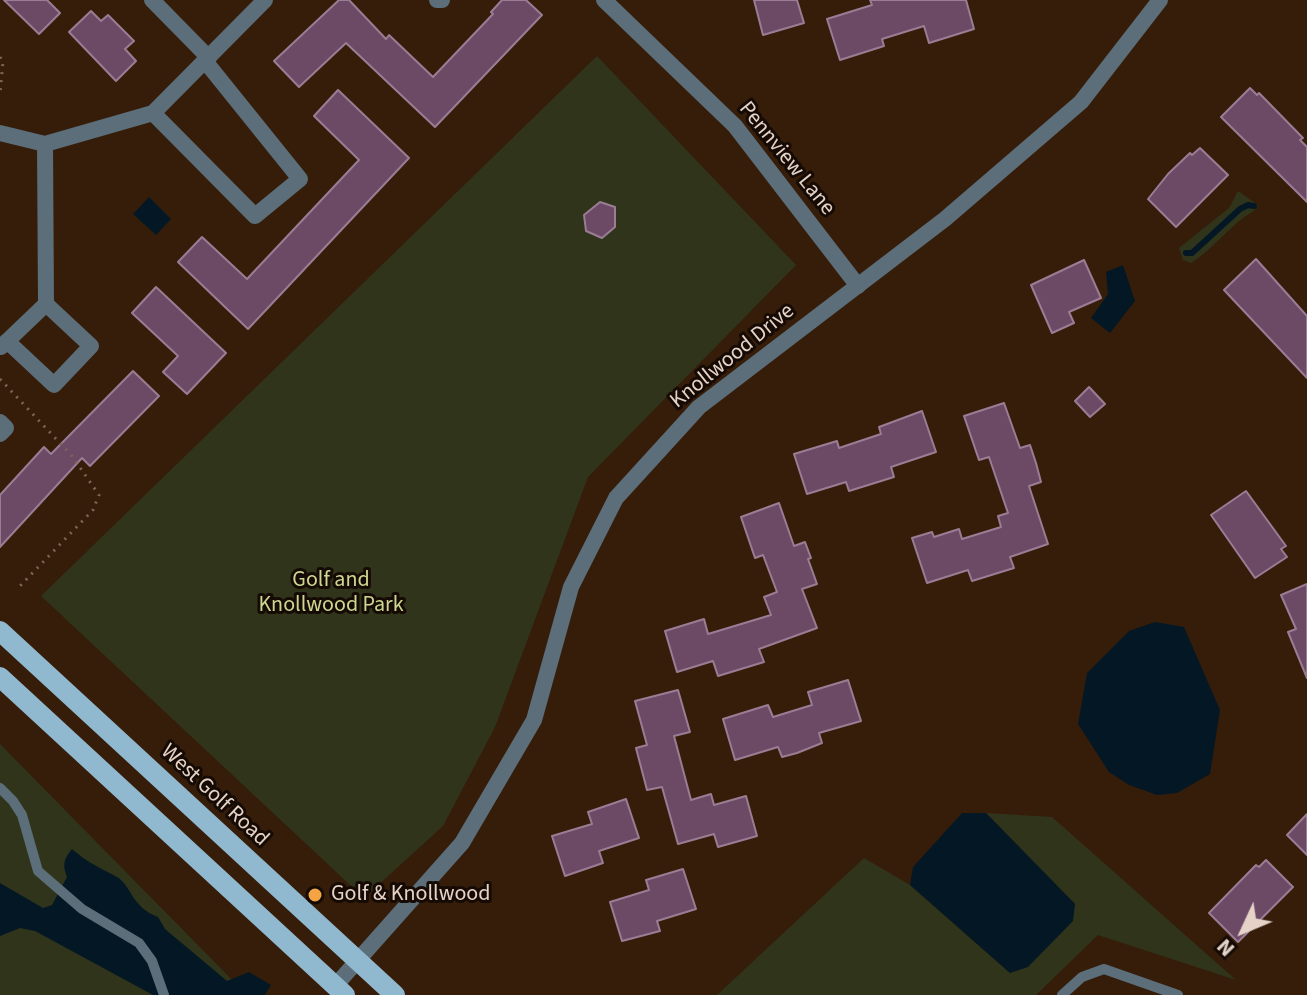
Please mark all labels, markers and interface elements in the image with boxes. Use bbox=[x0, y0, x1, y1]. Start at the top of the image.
street label: Pennview Lane bbox=[732, 97, 840, 221]
street label: Knollwood Drive bbox=[666, 299, 800, 415]
park label: Golf and Knollwood Park bbox=[258, 568, 404, 620]
street label: West Golf Road bbox=[155, 739, 273, 853]
place label: Golf & Knollwood bbox=[331, 882, 490, 908]
marker: Golf & Knollwood bbox=[306, 886, 324, 904]
north arrow bbox=[1203, 891, 1283, 971]
text: N bbox=[1209, 931, 1242, 964]

